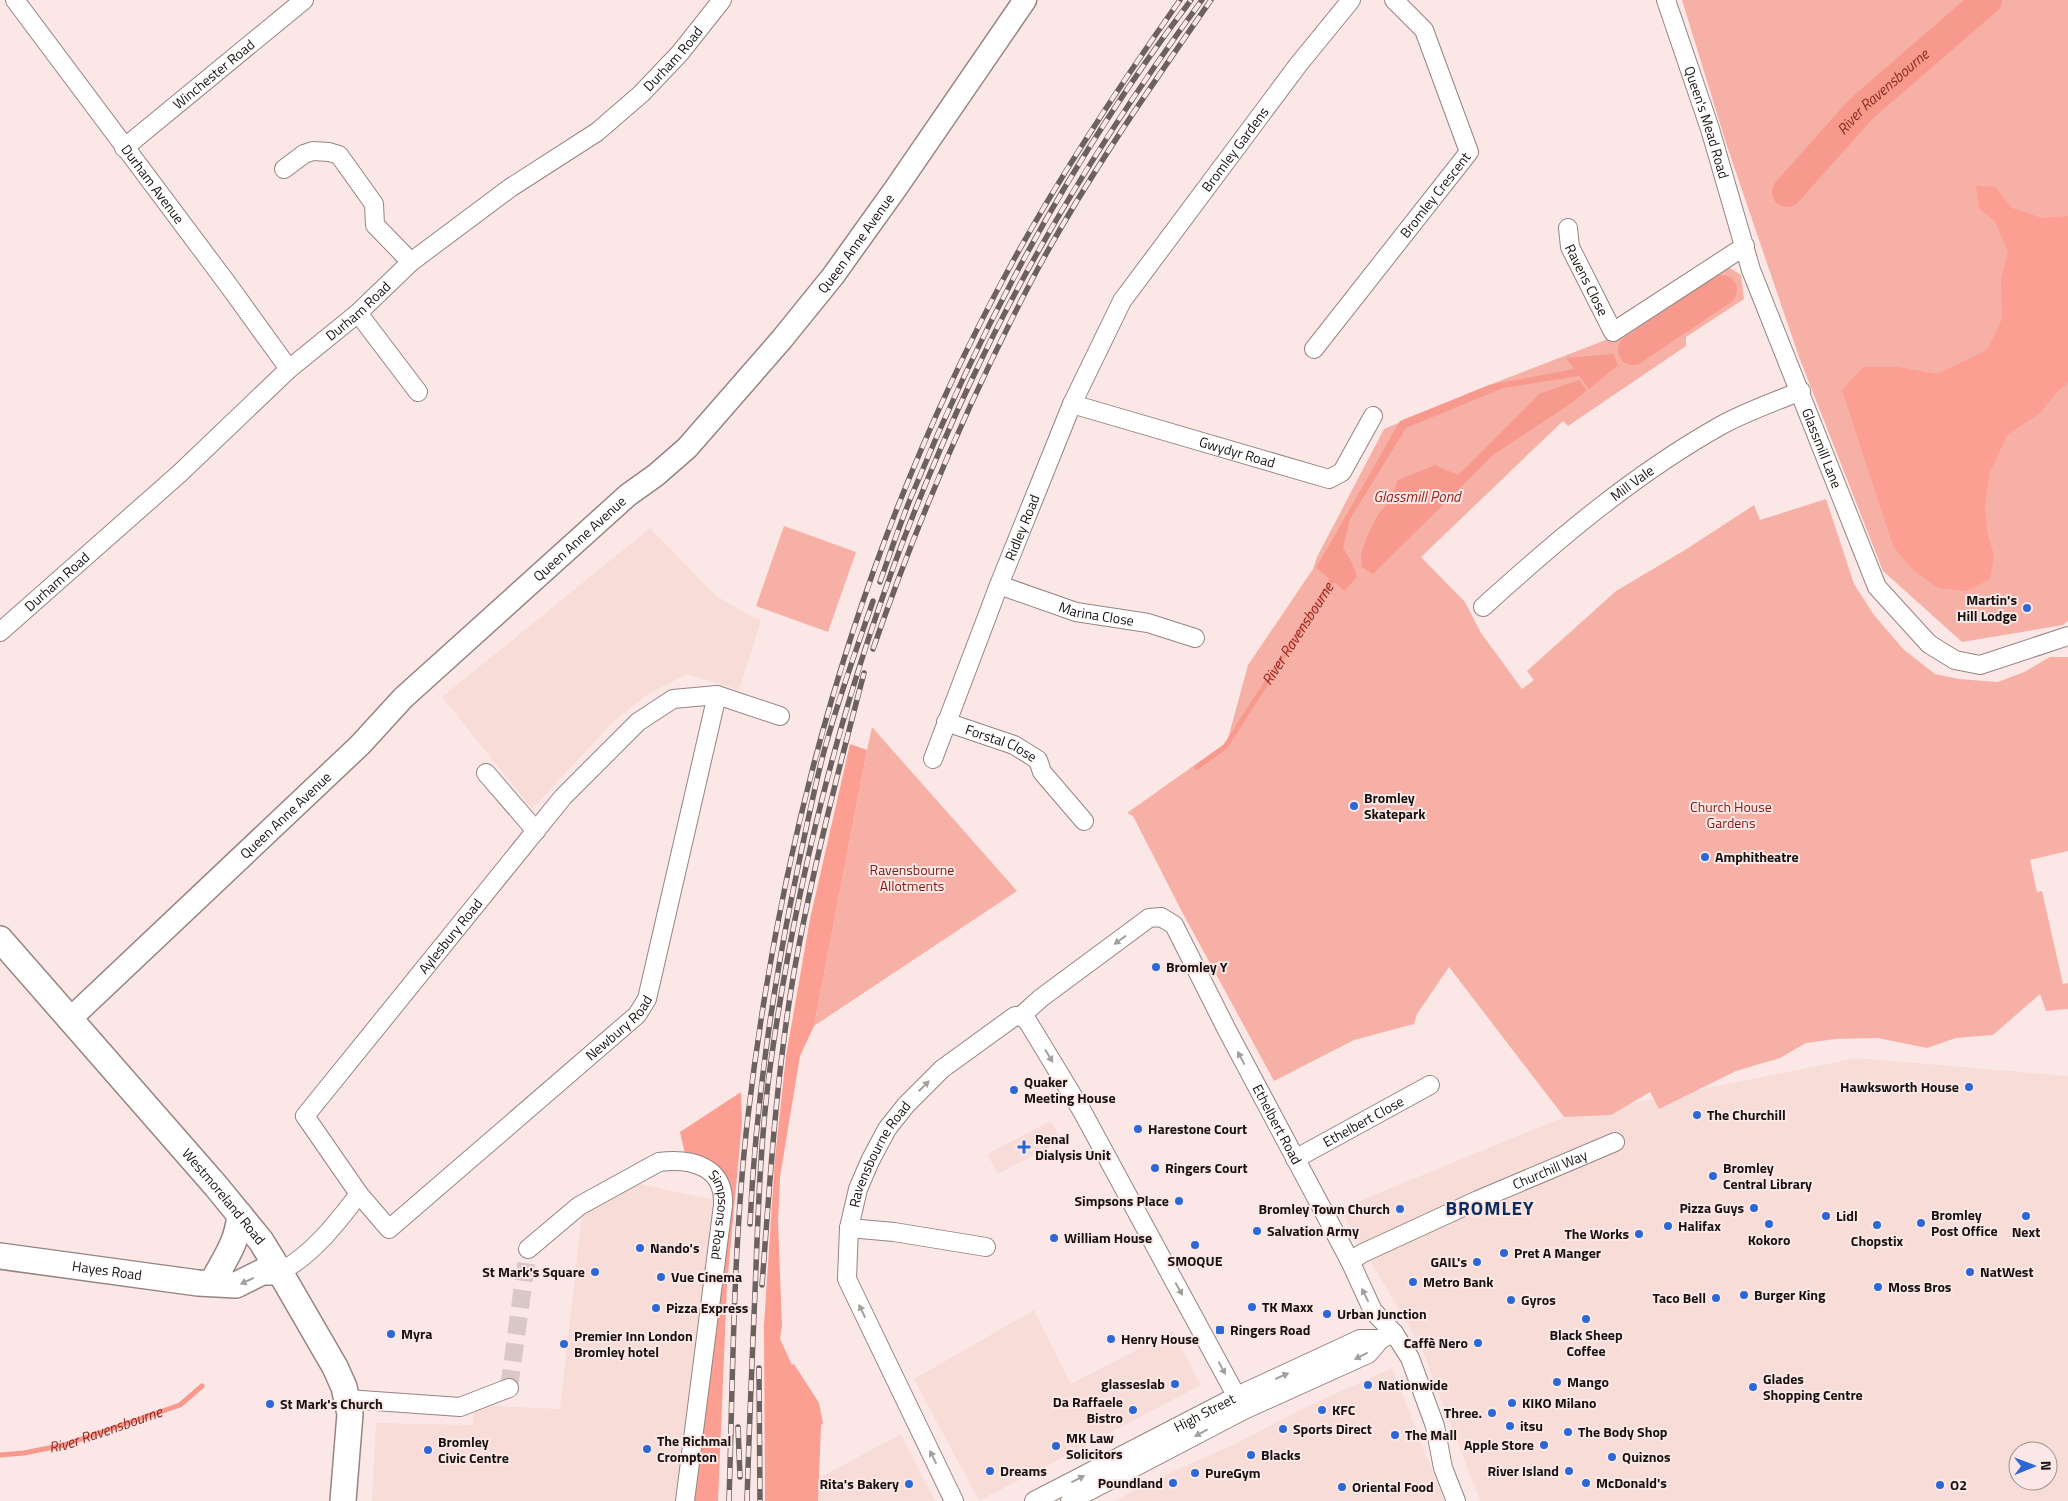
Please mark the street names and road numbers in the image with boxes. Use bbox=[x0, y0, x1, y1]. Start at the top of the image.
street label: Durham Road bbox=[638, 21, 707, 96]
street label: Winchester Road bbox=[168, 34, 259, 114]
street label: Queen's Mead Road bbox=[1679, 63, 1735, 181]
street label: Bromley Gardens bbox=[1196, 102, 1273, 196]
street label: Durham Avenue bbox=[116, 140, 190, 228]
street label: Bromley Crescent bbox=[1394, 147, 1475, 242]
street label: Queen Anne Avenue bbox=[812, 189, 899, 298]
street label: Ravens Close bbox=[1560, 240, 1614, 319]
street label: Durham Road bbox=[321, 276, 395, 345]
street label: Glassmill Lane bbox=[1797, 405, 1848, 491]
street label: Gwydyr Road bbox=[1197, 431, 1278, 473]
street label: Mill Vale bbox=[1606, 460, 1658, 506]
street label: Queen Anne Avenue bbox=[528, 491, 630, 586]
street label: Ridley Road bbox=[999, 491, 1044, 564]
street label: Durham Road bbox=[19, 547, 94, 616]
street label: Marina Close bbox=[1056, 596, 1136, 631]
street label: Forstal Close bbox=[963, 718, 1041, 767]
street label: Queen Anne Avenue bbox=[235, 766, 336, 863]
street label: Aylesbury Road bbox=[413, 894, 487, 978]
street label: Newbury Road bbox=[581, 991, 657, 1065]
street label: Ethelbert Road bbox=[1248, 1080, 1308, 1168]
street label: Ethelbert Close bbox=[1319, 1090, 1408, 1152]
street label: Ravensbourne Road bbox=[843, 1096, 915, 1209]
street label: Westmoreland Road bbox=[177, 1143, 271, 1249]
street label: Churchill Way bbox=[1509, 1144, 1591, 1194]
street label: Simpsons Road bbox=[704, 1165, 734, 1261]
street label: Hayes Road bbox=[71, 1255, 143, 1285]
street label: High Street bbox=[1170, 1388, 1239, 1437]

